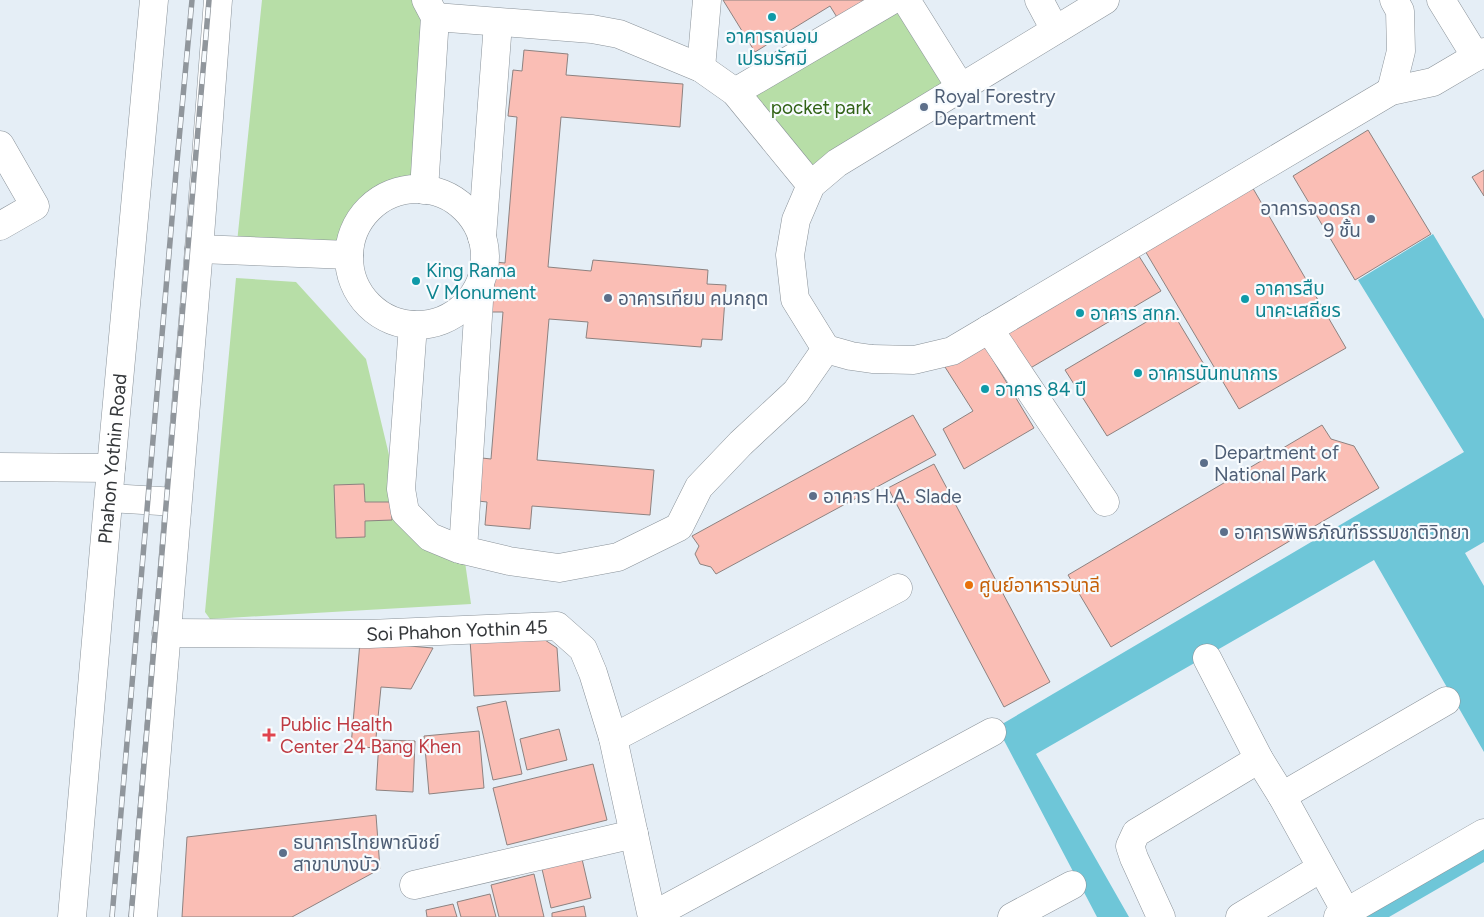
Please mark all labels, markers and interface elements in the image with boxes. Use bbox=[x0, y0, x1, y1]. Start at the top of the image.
marker: อาคารถนอม เปรมรัศมี bbox=[766, 11, 778, 23]
place label: อาคารถนอม เปรมรัศมี bbox=[726, 25, 818, 70]
place label: Royal Forestry Department bbox=[934, 85, 1055, 130]
park label: pocket park bbox=[771, 96, 872, 119]
marker: Royal Forestry Department bbox=[918, 101, 930, 113]
place label: อาคารจอดรถ 9 ชั้น bbox=[1260, 197, 1361, 242]
marker: อาคารจอดรถ 9 ชั้น bbox=[1365, 213, 1377, 225]
place label: King Rama V Monument bbox=[426, 259, 537, 304]
marker: King Rama V Monument bbox=[410, 275, 422, 287]
place label: อาคารสืบ นาคะเสถียร bbox=[1255, 277, 1341, 322]
place label: อาคารเทียม คมกฤต bbox=[618, 287, 768, 310]
marker: อาคารเทียม คมกฤต bbox=[602, 292, 614, 304]
marker: อาคารสืบ นาคะเสถียร bbox=[1239, 293, 1251, 305]
place label: อาคาร สทก. bbox=[1090, 302, 1180, 325]
marker: อาคาร สทก. bbox=[1074, 307, 1086, 319]
place label: อาคารนันทนาการ bbox=[1148, 362, 1278, 385]
marker: อาคารนันทนาการ bbox=[1132, 367, 1144, 379]
street label: Phahon Yothin Road bbox=[93, 373, 131, 545]
place label: อาคาร 84 ปี bbox=[995, 378, 1087, 401]
marker: อาคาร 84 ปี bbox=[979, 383, 991, 395]
place label: Department of National Park bbox=[1214, 441, 1339, 486]
marker: Department of National Park bbox=[1198, 457, 1210, 469]
place label: อาคาร H.A. Slade bbox=[823, 485, 962, 508]
marker: อาคาร H.A. Slade bbox=[807, 490, 819, 502]
place label: อาคารพิพิธภัณฑ์ธรรมชาติวิทยา bbox=[1234, 521, 1469, 544]
marker: อาคารพิพิธภัณฑ์ธรรมชาติวิทยา bbox=[1218, 526, 1230, 538]
place label: ศูนย์อาหารวนาลี bbox=[979, 574, 1100, 598]
marker: ศูนย์อาหารวนาลี bbox=[963, 579, 975, 591]
street label: Soi Phahon Yothin 45 bbox=[366, 615, 548, 646]
place label: Public Health Center 24 Bang Khen bbox=[280, 713, 461, 758]
marker: Public Health Center 24 Bang Khen bbox=[262, 728, 276, 742]
place label: ธนาคารไทยพาณิชย์ สาขาบางบัว bbox=[293, 831, 440, 876]
marker: ธนาคารไทยพาณิชย์ สาขาบางบัว bbox=[277, 847, 289, 859]

